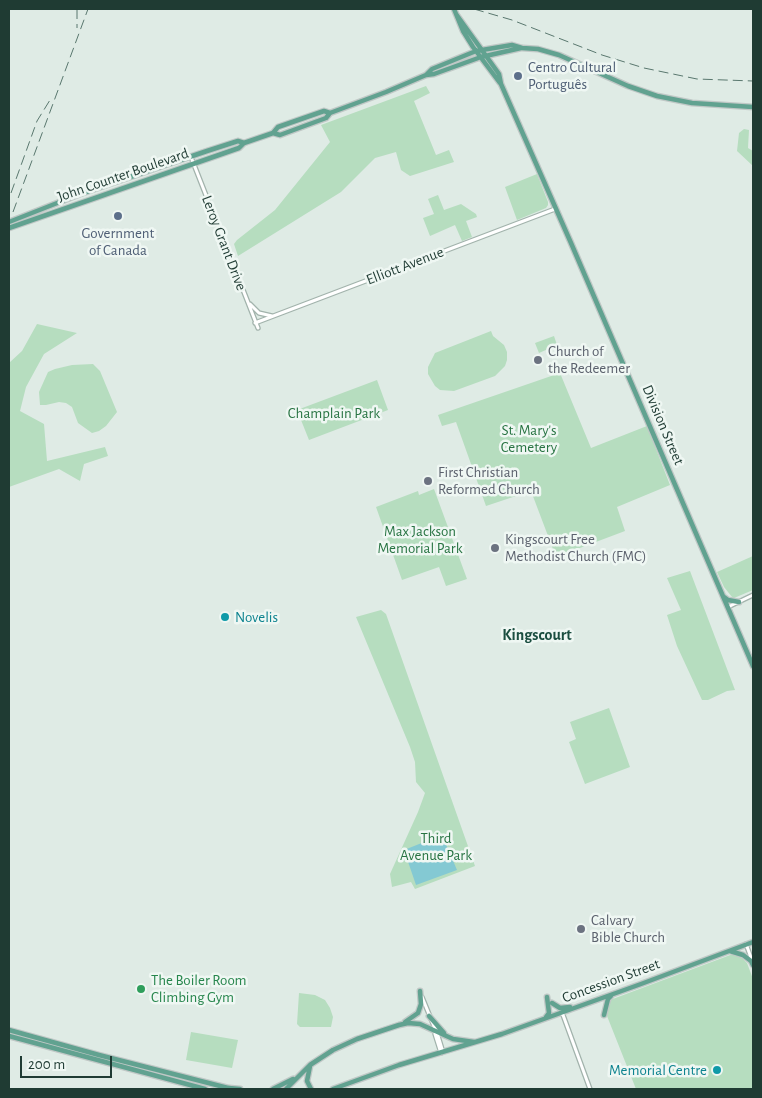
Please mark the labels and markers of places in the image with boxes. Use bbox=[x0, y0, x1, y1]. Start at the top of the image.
place label: Centro Cultural Português bbox=[528, 58, 616, 93]
marker: Centro Cultural Português bbox=[512, 70, 524, 82]
marker: Government of Canada bbox=[112, 210, 124, 222]
place label: Government of Canada bbox=[82, 224, 154, 259]
place label: Church of the Redeemer bbox=[548, 342, 630, 377]
marker: Church of the Redeemer bbox=[532, 354, 544, 366]
place label: First Christian Reformed Church bbox=[438, 463, 540, 498]
marker: First Christian Reformed Church bbox=[422, 475, 434, 487]
place label: Kingscourt Free Methodist Church (FMC) bbox=[505, 530, 646, 565]
marker: Kingscourt Free Methodist Church (FMC) bbox=[489, 542, 501, 554]
place label: Novelis bbox=[235, 608, 278, 626]
marker: Novelis bbox=[219, 611, 231, 623]
place label: Calvary Bible Church bbox=[591, 911, 665, 946]
marker: Calvary Bible Church bbox=[575, 923, 587, 935]
place label: The Boiler Room Climbing Gym bbox=[151, 971, 247, 1006]
marker: The Boiler Room Climbing Gym bbox=[135, 983, 147, 995]
place label: Memorial Centre bbox=[609, 1061, 707, 1079]
marker: Memorial Centre bbox=[711, 1064, 723, 1076]

